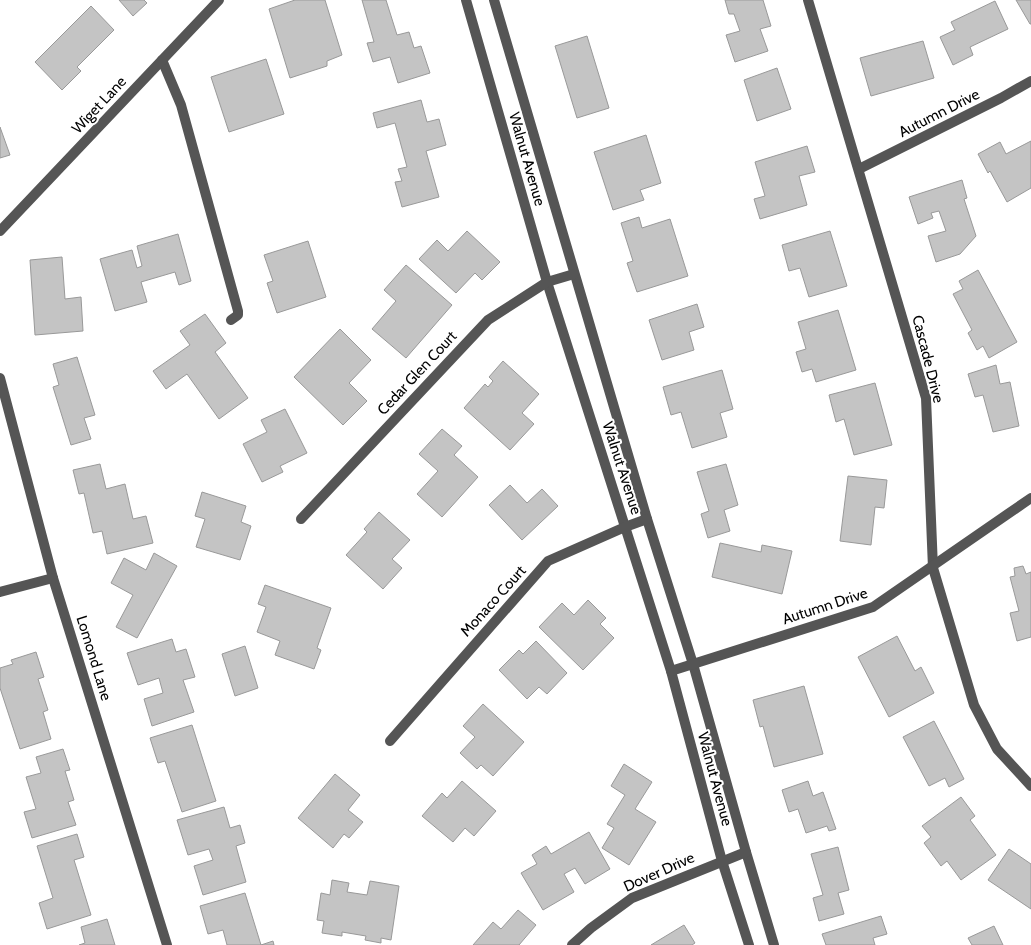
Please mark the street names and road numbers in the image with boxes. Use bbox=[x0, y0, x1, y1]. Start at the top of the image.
street label: Wiget Lane bbox=[68, 72, 130, 137]
street label: Autumn Drive bbox=[896, 85, 983, 141]
street label: Walnut Avenue bbox=[505, 110, 549, 208]
street label: Cascade Drive bbox=[908, 313, 948, 405]
street label: Cedar Glen Court bbox=[374, 327, 460, 419]
street label: Walnut Avenue bbox=[599, 419, 646, 517]
street label: Monaco Court bbox=[456, 562, 530, 640]
street label: Autumn Drive bbox=[780, 584, 870, 628]
street label: Lomond Lane bbox=[73, 613, 116, 703]
street label: Walnut Avenue bbox=[694, 730, 736, 828]
street label: Dover Drive bbox=[621, 848, 697, 896]

